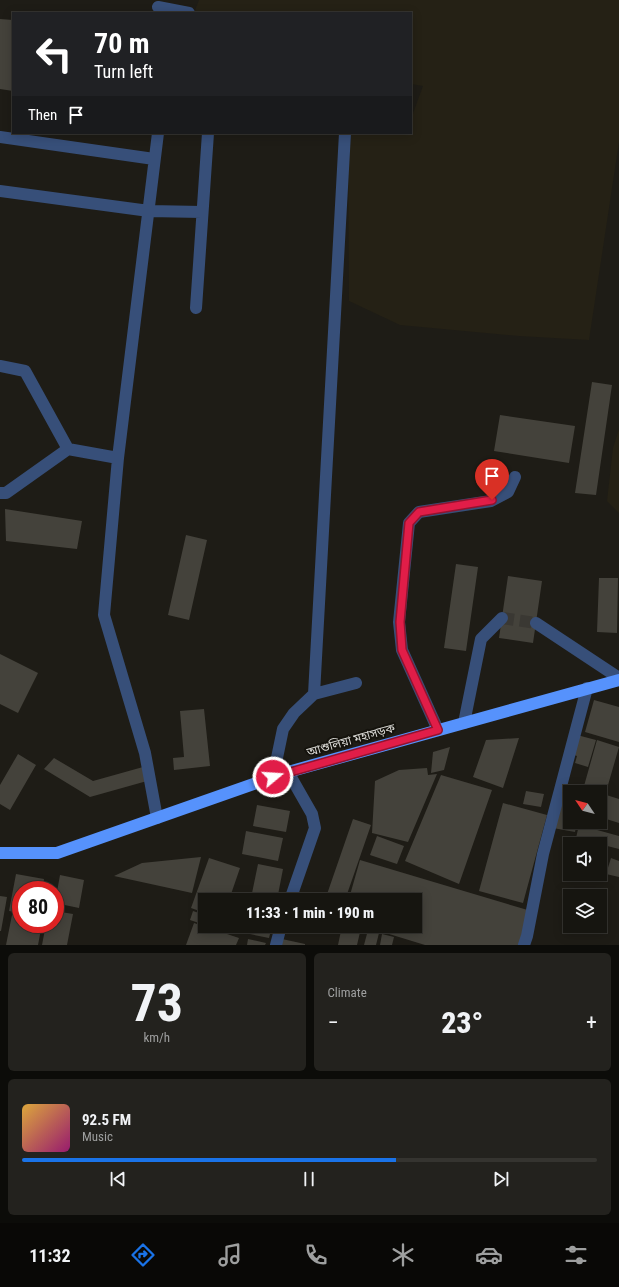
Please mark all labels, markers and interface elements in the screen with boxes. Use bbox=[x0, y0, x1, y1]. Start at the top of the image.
text: 70 m bbox=[94, 27, 150, 60]
icon: left bbox=[28, 28, 80, 80]
text: Turn left bbox=[94, 61, 153, 82]
icon: arrive bbox=[65, 104, 87, 126]
text: Then bbox=[28, 106, 57, 124]
pin bbox=[475, 459, 509, 500]
icon: arrive bbox=[481, 465, 503, 487]
street label: আশুলিয়া মহাসড়ক bbox=[304, 720, 397, 760]
position arrow bbox=[252, 756, 294, 798]
north arrow bbox=[563, 785, 607, 829]
map controls bbox=[563, 785, 607, 933]
button: sound bbox=[563, 837, 607, 881]
speed limit sign: 80 bbox=[12, 881, 64, 933]
button: layers bbox=[563, 889, 607, 933]
text: 11:33 · 1 min · 190 m bbox=[246, 904, 374, 922]
text: 73 bbox=[130, 973, 183, 1034]
text: Climate bbox=[328, 985, 367, 1000]
text: 23° bbox=[441, 1005, 483, 1040]
text: − bbox=[328, 1010, 339, 1035]
text: + bbox=[586, 1010, 597, 1035]
text: km/h bbox=[143, 1030, 170, 1045]
text: 92.5 FM bbox=[82, 1111, 131, 1129]
text: Music bbox=[82, 1129, 113, 1144]
icon: previous bbox=[107, 1168, 129, 1190]
icon: pause bbox=[298, 1168, 320, 1190]
icon: next bbox=[490, 1168, 512, 1190]
icon: directions bbox=[129, 1241, 157, 1269]
icon: music bbox=[216, 1241, 244, 1269]
icon: phone bbox=[302, 1241, 330, 1269]
icon: climate bbox=[389, 1241, 417, 1269]
icon: car bbox=[475, 1241, 503, 1269]
icon: filters bbox=[562, 1241, 590, 1269]
text: 11:32 bbox=[29, 1245, 71, 1266]

